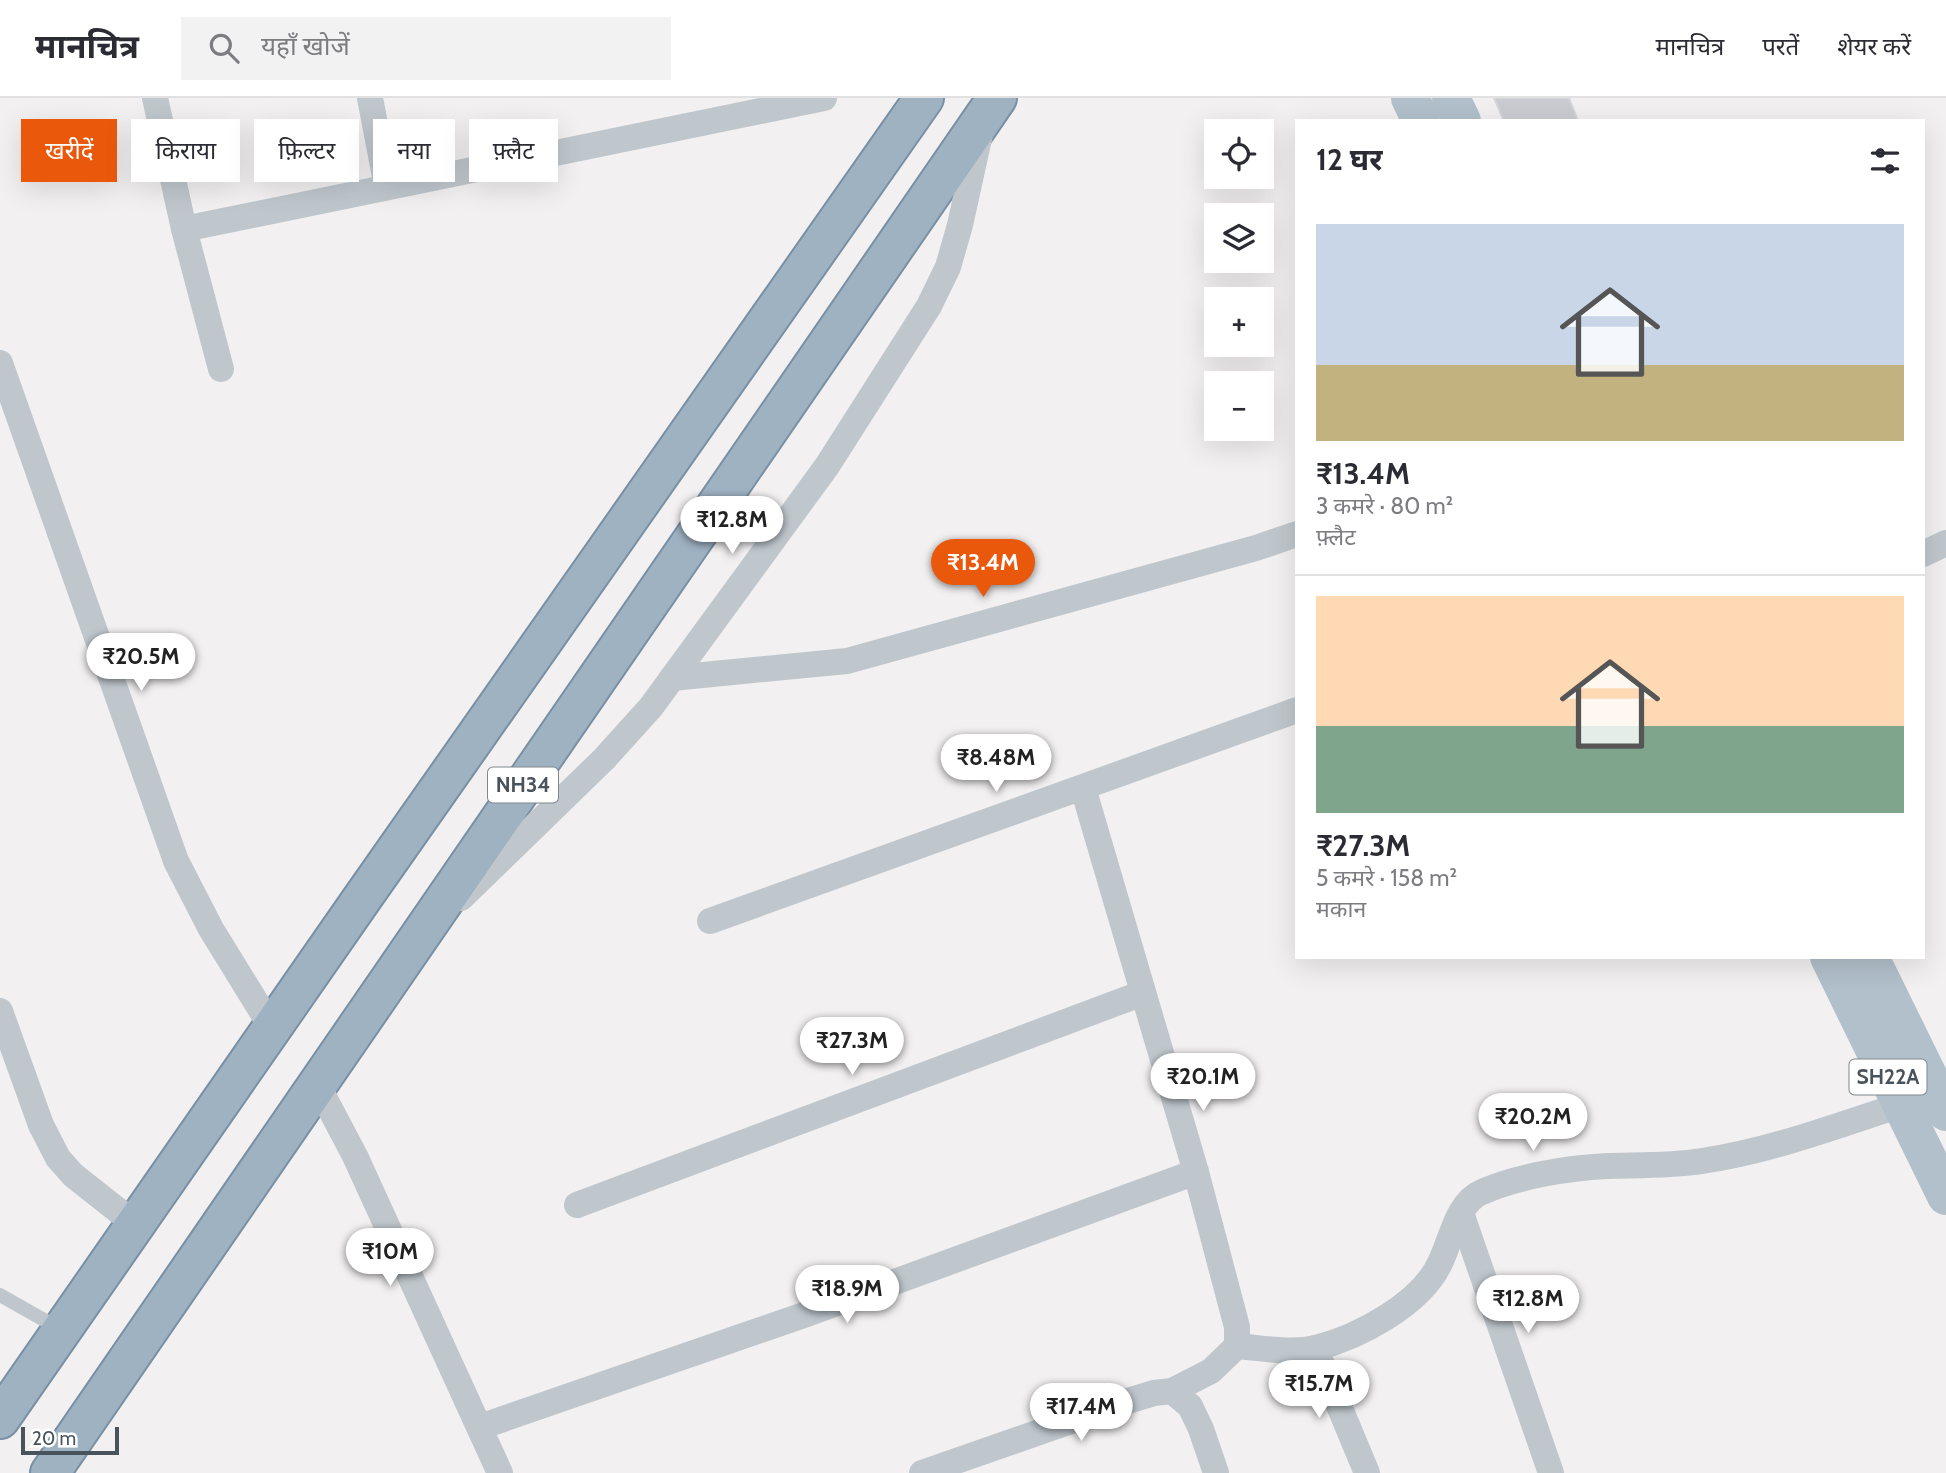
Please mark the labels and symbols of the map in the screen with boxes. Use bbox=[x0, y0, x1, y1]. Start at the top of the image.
pin: ₹12.8M bbox=[675, 496, 789, 556]
pin: ₹13.4M bbox=[926, 540, 1040, 599]
pin: ₹20.5M bbox=[84, 634, 198, 693]
pin: ₹8.48M bbox=[939, 734, 1053, 794]
road number: NH34 bbox=[488, 768, 558, 802]
pin: ₹27.3M bbox=[795, 1018, 909, 1077]
pin: ₹20.1M bbox=[1146, 1054, 1260, 1113]
road number: SH22A bbox=[1850, 1060, 1926, 1094]
pin: ₹20.2M bbox=[1476, 1094, 1590, 1153]
pin: ₹10M bbox=[349, 1228, 431, 1288]
pin: ₹18.9M bbox=[790, 1266, 904, 1325]
pin: ₹12.8M bbox=[1471, 1276, 1585, 1335]
pin: ₹15.7M bbox=[1262, 1360, 1376, 1420]
pin: ₹17.4M bbox=[1024, 1384, 1138, 1443]
scale bar bbox=[21, 1424, 119, 1456]

